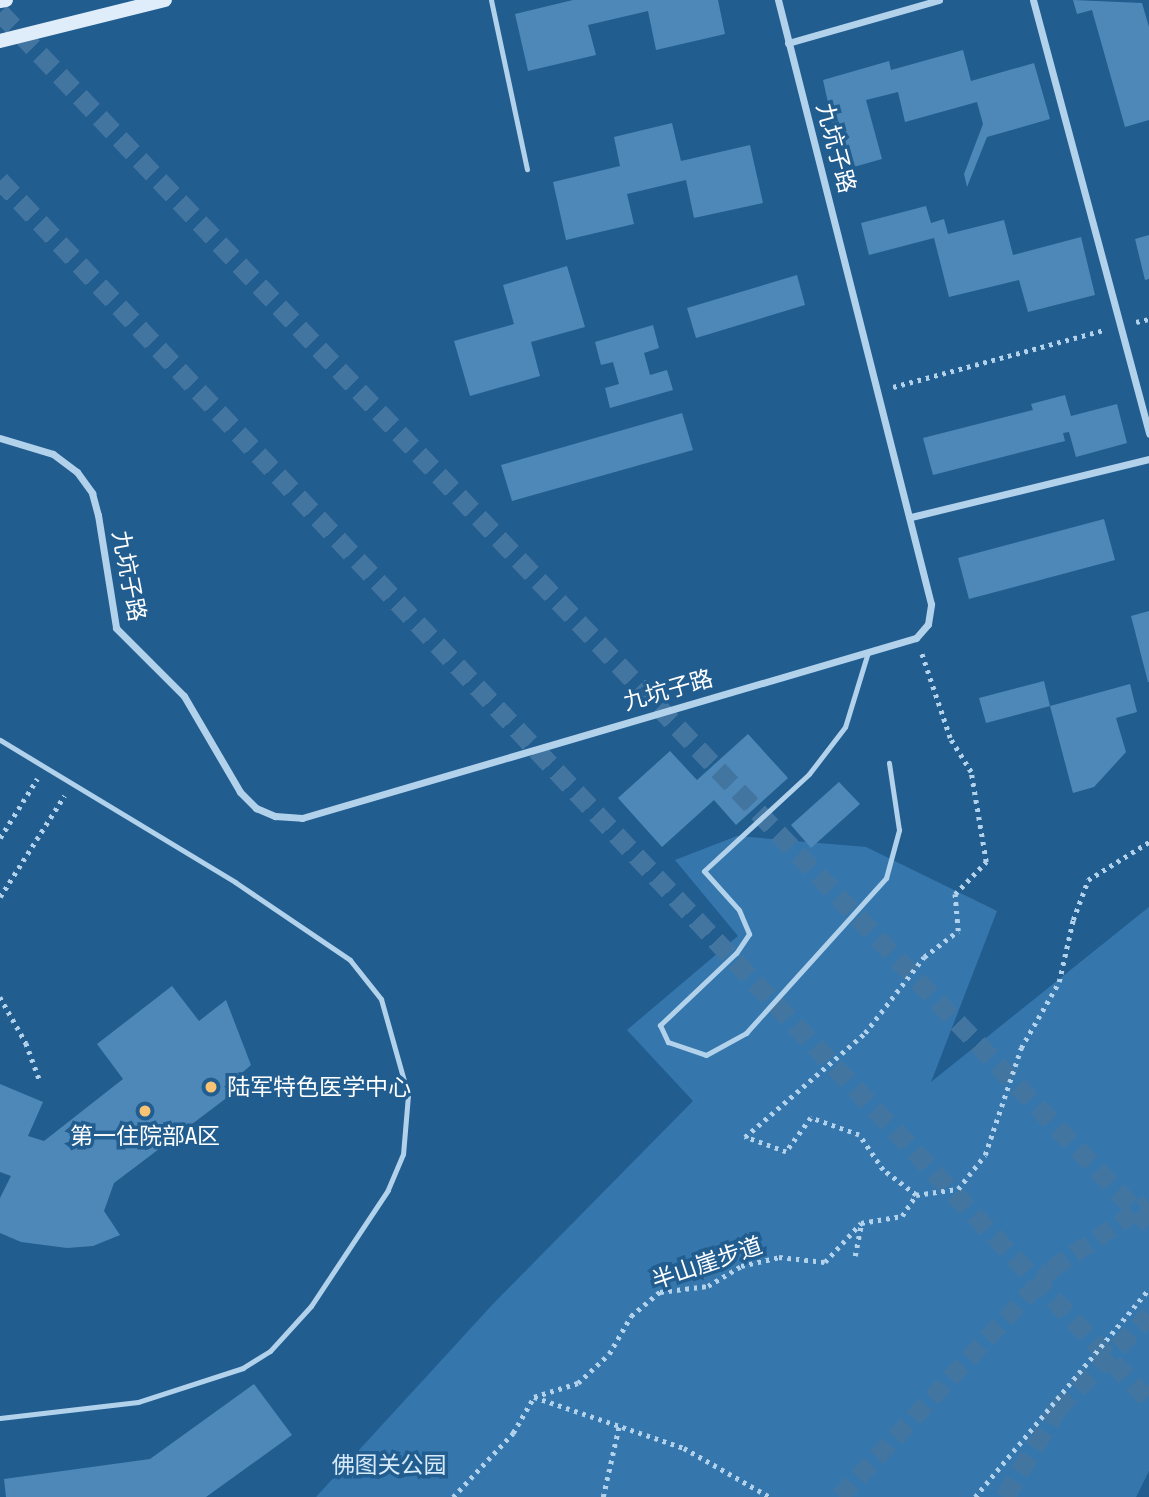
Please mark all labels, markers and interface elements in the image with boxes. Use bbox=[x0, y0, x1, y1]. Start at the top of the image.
street label: 九坑子路 bbox=[811, 100, 861, 196]
street label: 九坑子路 bbox=[107, 528, 151, 624]
street label: 九坑子路 bbox=[620, 664, 716, 716]
place label: 陆军特色医学中心 bbox=[227, 1073, 411, 1101]
marker: 陆军特色医学中心 bbox=[201, 1077, 221, 1097]
marker: 第一住院部A区 bbox=[137, 1103, 153, 1119]
place label: 第一住院部A区 bbox=[70, 1122, 220, 1150]
street label: 半山崖步道 bbox=[648, 1231, 766, 1295]
park label: 佛图关公园 bbox=[332, 1451, 446, 1479]

